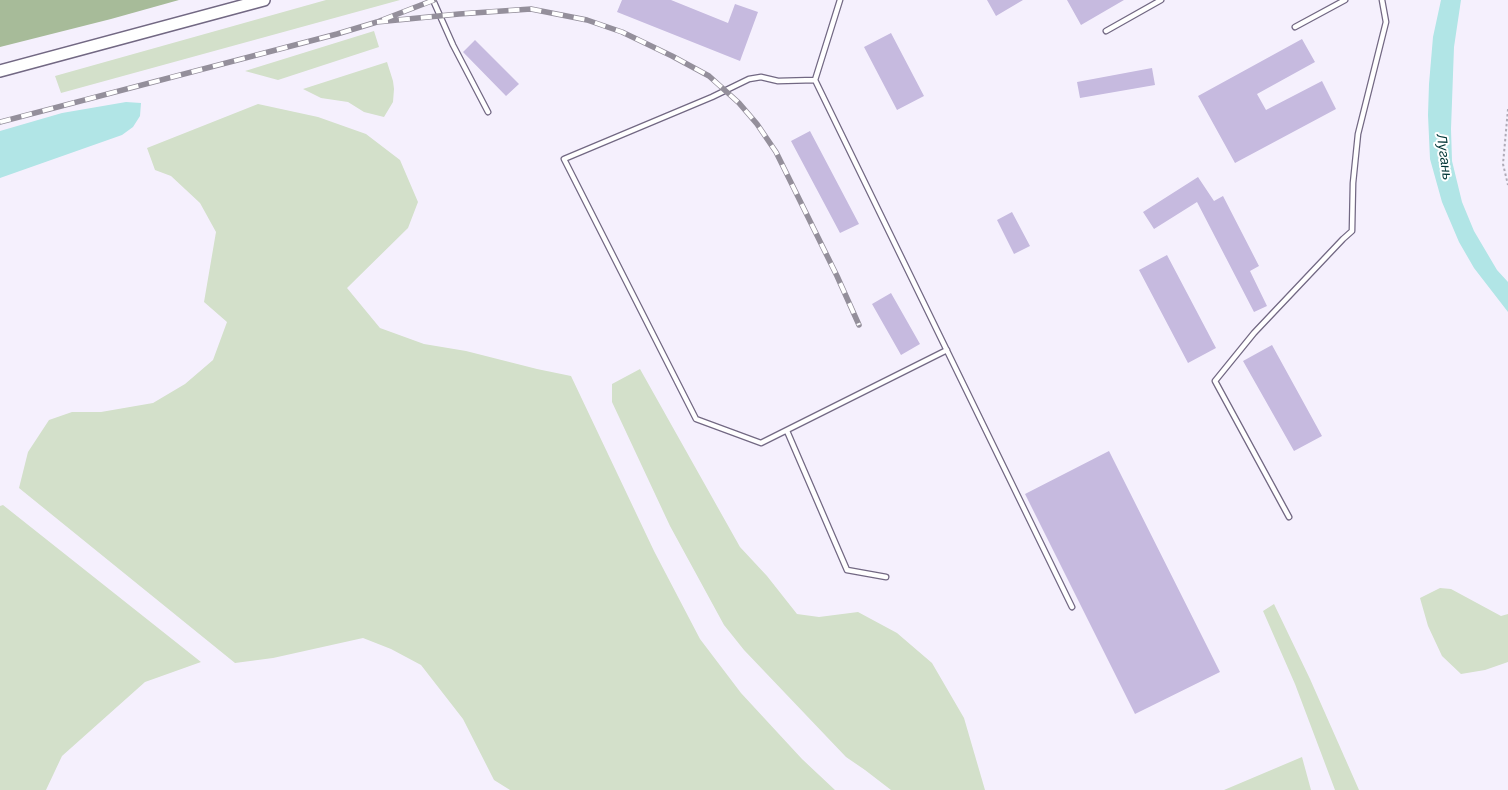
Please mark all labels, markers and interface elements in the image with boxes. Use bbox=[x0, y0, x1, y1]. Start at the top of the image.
water label: Лугань bbox=[1432, 133, 1456, 181]

